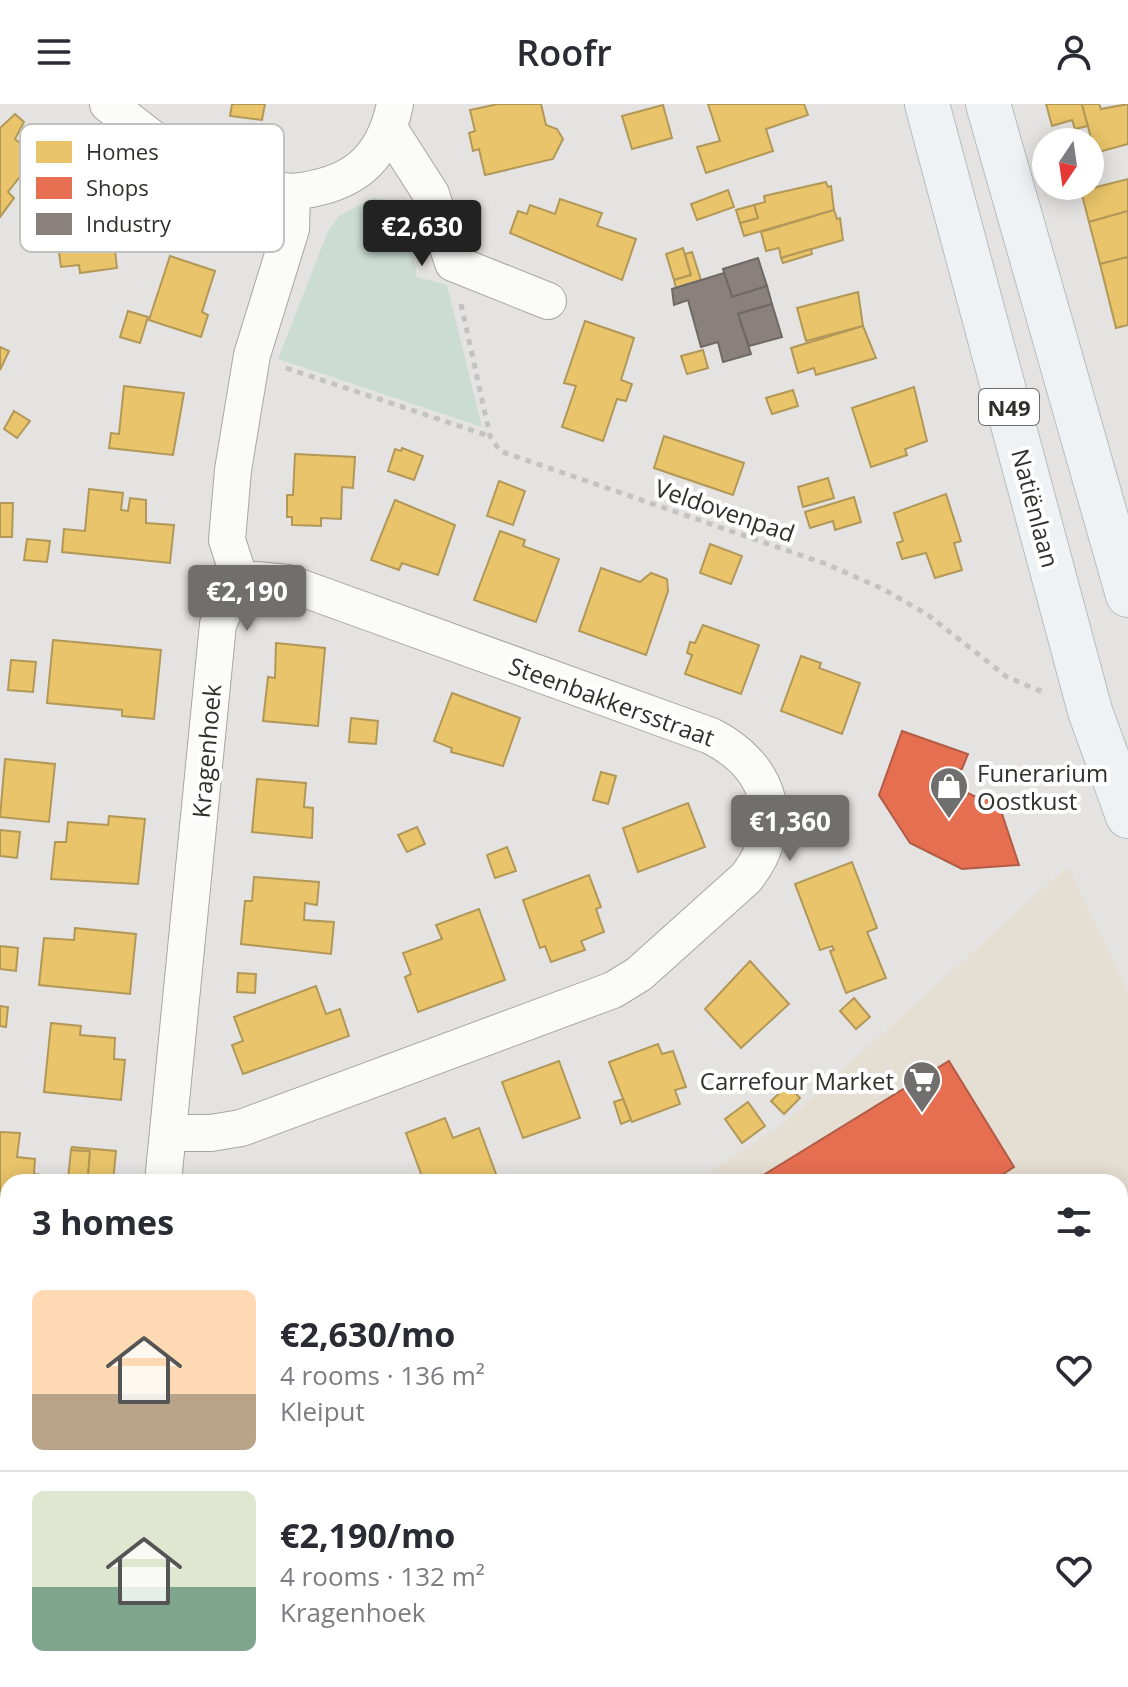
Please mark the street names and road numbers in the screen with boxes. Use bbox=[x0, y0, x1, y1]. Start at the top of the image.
road number: N49 bbox=[979, 389, 1039, 425]
street label: Natiënlaan bbox=[1004, 445, 1068, 571]
street label: Veldovenpad bbox=[651, 471, 799, 549]
street label: Steenbakkersstraat bbox=[505, 648, 719, 754]
street label: Kragenhoek bbox=[184, 682, 228, 819]

